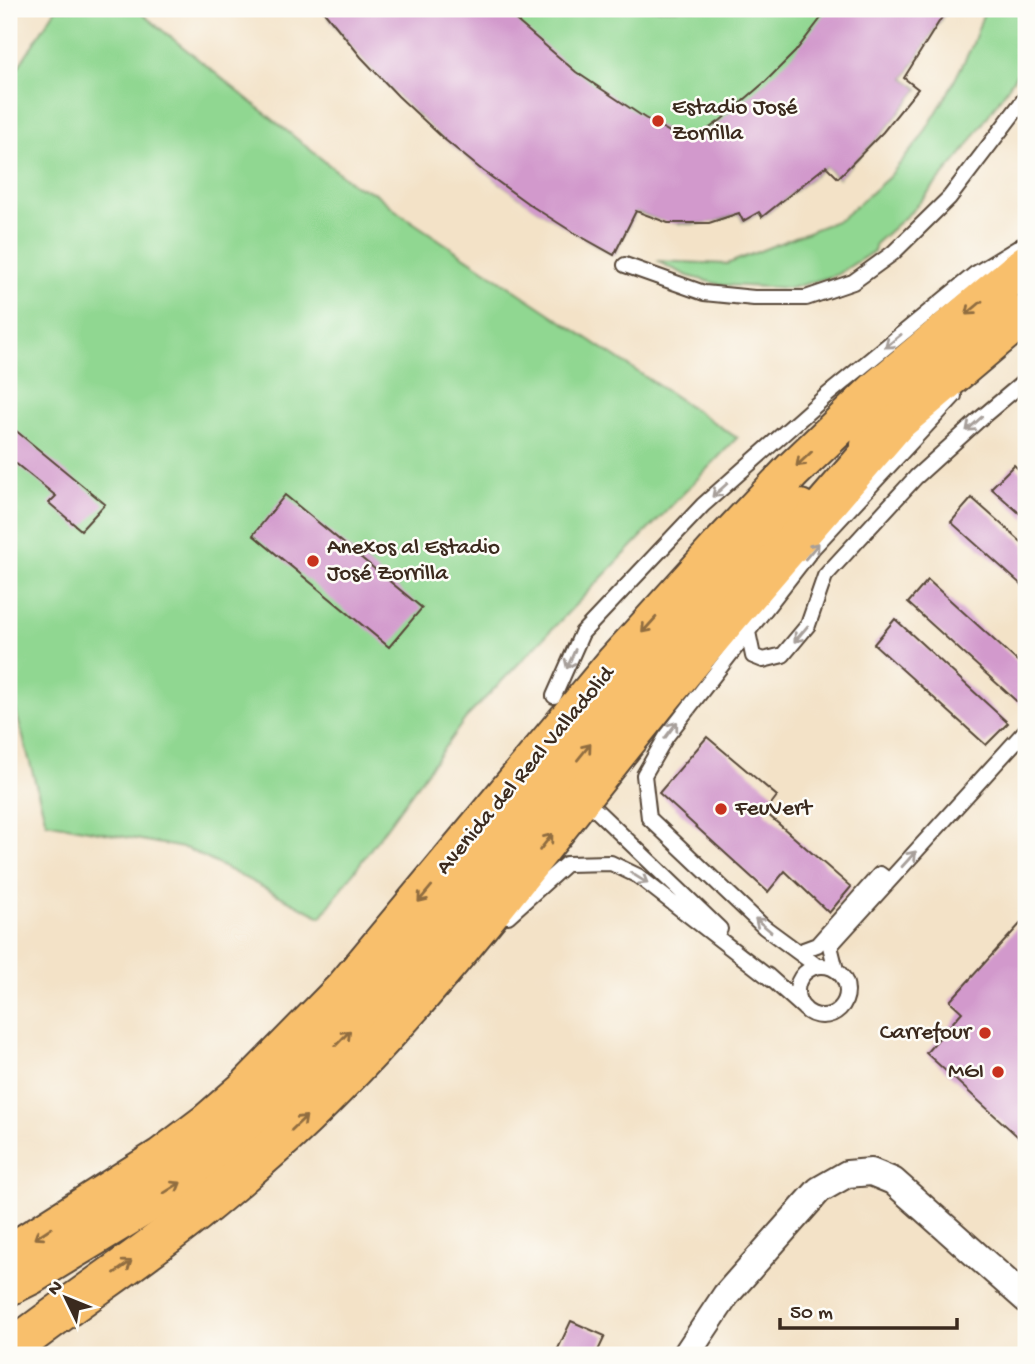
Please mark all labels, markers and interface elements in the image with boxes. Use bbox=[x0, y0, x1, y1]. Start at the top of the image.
place label: Estadio José Zorrilla bbox=[672, 95, 798, 148]
marker: Estadio José Zorrilla bbox=[650, 113, 666, 129]
one-way arrow bbox=[966, 300, 984, 316]
one-way arrow bbox=[884, 334, 902, 349]
one-way arrow bbox=[965, 416, 983, 432]
one-way arrow bbox=[795, 451, 813, 467]
one-way arrow bbox=[712, 482, 730, 498]
place label: Anexos al Estadio José Zorrilla bbox=[327, 535, 500, 588]
one-way arrow bbox=[804, 543, 819, 561]
marker: Anexos al Estadio José Zorrilla bbox=[305, 553, 321, 569]
one-way arrow bbox=[641, 616, 657, 634]
one-way arrow bbox=[793, 625, 809, 643]
one-way arrow bbox=[563, 648, 577, 669]
street label: Avenida del Real Valladolid bbox=[431, 660, 622, 881]
one-way arrow bbox=[664, 722, 679, 740]
one-way arrow bbox=[577, 743, 592, 761]
place label: FeuVert bbox=[734, 796, 813, 823]
marker: FeuVert bbox=[713, 801, 729, 817]
one-way arrow bbox=[539, 834, 554, 852]
one-way arrow bbox=[901, 850, 917, 868]
one-way arrow bbox=[629, 871, 648, 886]
one-way arrow bbox=[417, 885, 433, 903]
one-way arrow bbox=[754, 917, 772, 933]
place label: Carrefour bbox=[880, 1020, 973, 1047]
marker: Carrefour bbox=[977, 1025, 993, 1041]
one-way arrow bbox=[334, 1030, 351, 1047]
place label: MGI bbox=[948, 1059, 984, 1086]
marker: MGI bbox=[990, 1064, 1006, 1080]
one-way arrow bbox=[290, 1114, 307, 1131]
one-way arrow bbox=[162, 1180, 182, 1194]
one-way arrow bbox=[33, 1227, 53, 1241]
one-way arrow bbox=[113, 1260, 132, 1274]
north arrow bbox=[32, 1262, 102, 1332]
text: N bbox=[43, 1276, 69, 1301]
scale bar bbox=[780, 1287, 956, 1331]
text: 50 m bbox=[790, 1302, 833, 1327]

